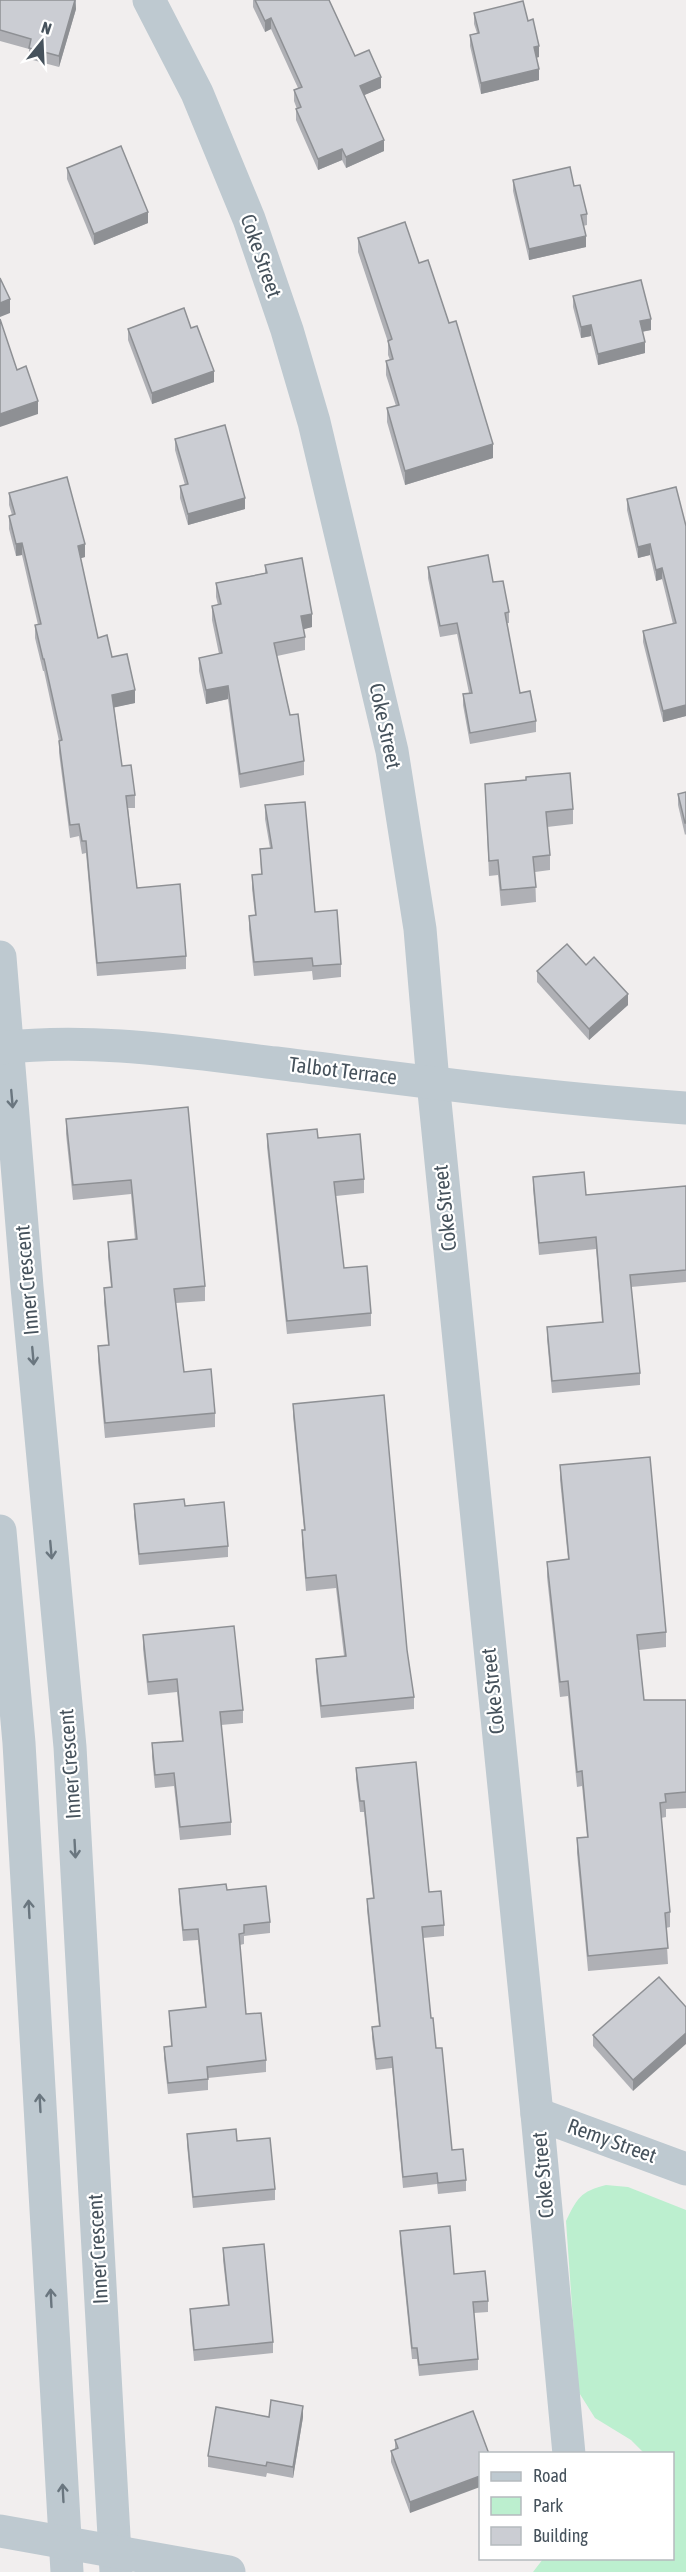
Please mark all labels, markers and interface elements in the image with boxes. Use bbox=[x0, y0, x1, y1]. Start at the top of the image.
north arrow bbox=[12, 12, 72, 72]
text: N bbox=[39, 18, 54, 38]
street label: Coke Street bbox=[236, 211, 287, 301]
street label: Coke Street bbox=[365, 681, 407, 771]
street label: Talbot Terrace bbox=[288, 1051, 398, 1089]
one-way arrow bbox=[7, 1089, 18, 1109]
street label: Coke Street bbox=[428, 1164, 460, 1252]
street label: Inner Crescent bbox=[9, 1224, 43, 1336]
one-way arrow bbox=[28, 1346, 39, 1366]
one-way arrow bbox=[46, 1540, 57, 1560]
street label: Coke Street bbox=[476, 1647, 508, 1735]
street label: Inner Crescent bbox=[53, 1708, 85, 1820]
one-way arrow bbox=[70, 1839, 81, 1859]
one-way arrow bbox=[23, 1899, 34, 1919]
one-way arrow bbox=[34, 2094, 45, 2114]
street label: Remy Street bbox=[565, 2113, 660, 2167]
street label: Coke Street bbox=[526, 2131, 558, 2219]
street label: Inner Crescent bbox=[82, 2193, 112, 2305]
one-way arrow bbox=[46, 2288, 57, 2308]
legend bbox=[479, 2452, 674, 2560]
text: Road bbox=[533, 2465, 567, 2486]
one-way arrow bbox=[57, 2483, 68, 2503]
text: Park bbox=[533, 2495, 563, 2516]
text: Building bbox=[533, 2525, 588, 2546]

